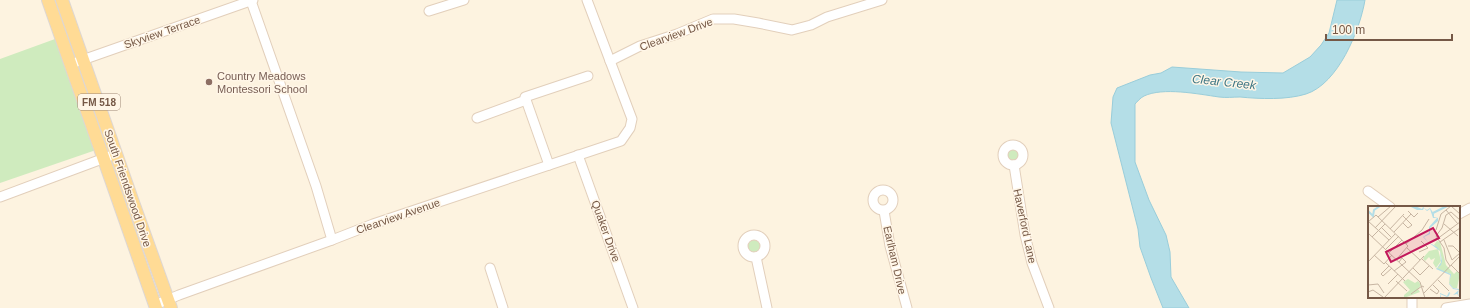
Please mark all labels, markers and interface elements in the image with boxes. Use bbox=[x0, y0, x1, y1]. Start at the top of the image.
street label: Skyview Terrace bbox=[122, 13, 202, 51]
street label: Clearview Drive bbox=[638, 15, 714, 53]
scale bar bbox=[1326, 16, 1452, 42]
text: 100 m bbox=[1332, 23, 1365, 37]
place label: Country Meadows Montessori School bbox=[217, 70, 308, 95]
water label: Clear Creek bbox=[1191, 72, 1258, 92]
marker: Country Meadows Montessori School bbox=[204, 77, 214, 87]
road number: FM 518 bbox=[78, 94, 120, 110]
street label: South Friendswood Drive bbox=[102, 128, 154, 248]
street label: Haverford Lane bbox=[1011, 188, 1039, 264]
street label: Clearview Avenue bbox=[355, 196, 441, 236]
street label: Quaker Drive bbox=[589, 199, 623, 263]
inset map bbox=[1368, 206, 1460, 298]
street label: Earlham Drive bbox=[881, 225, 909, 295]

